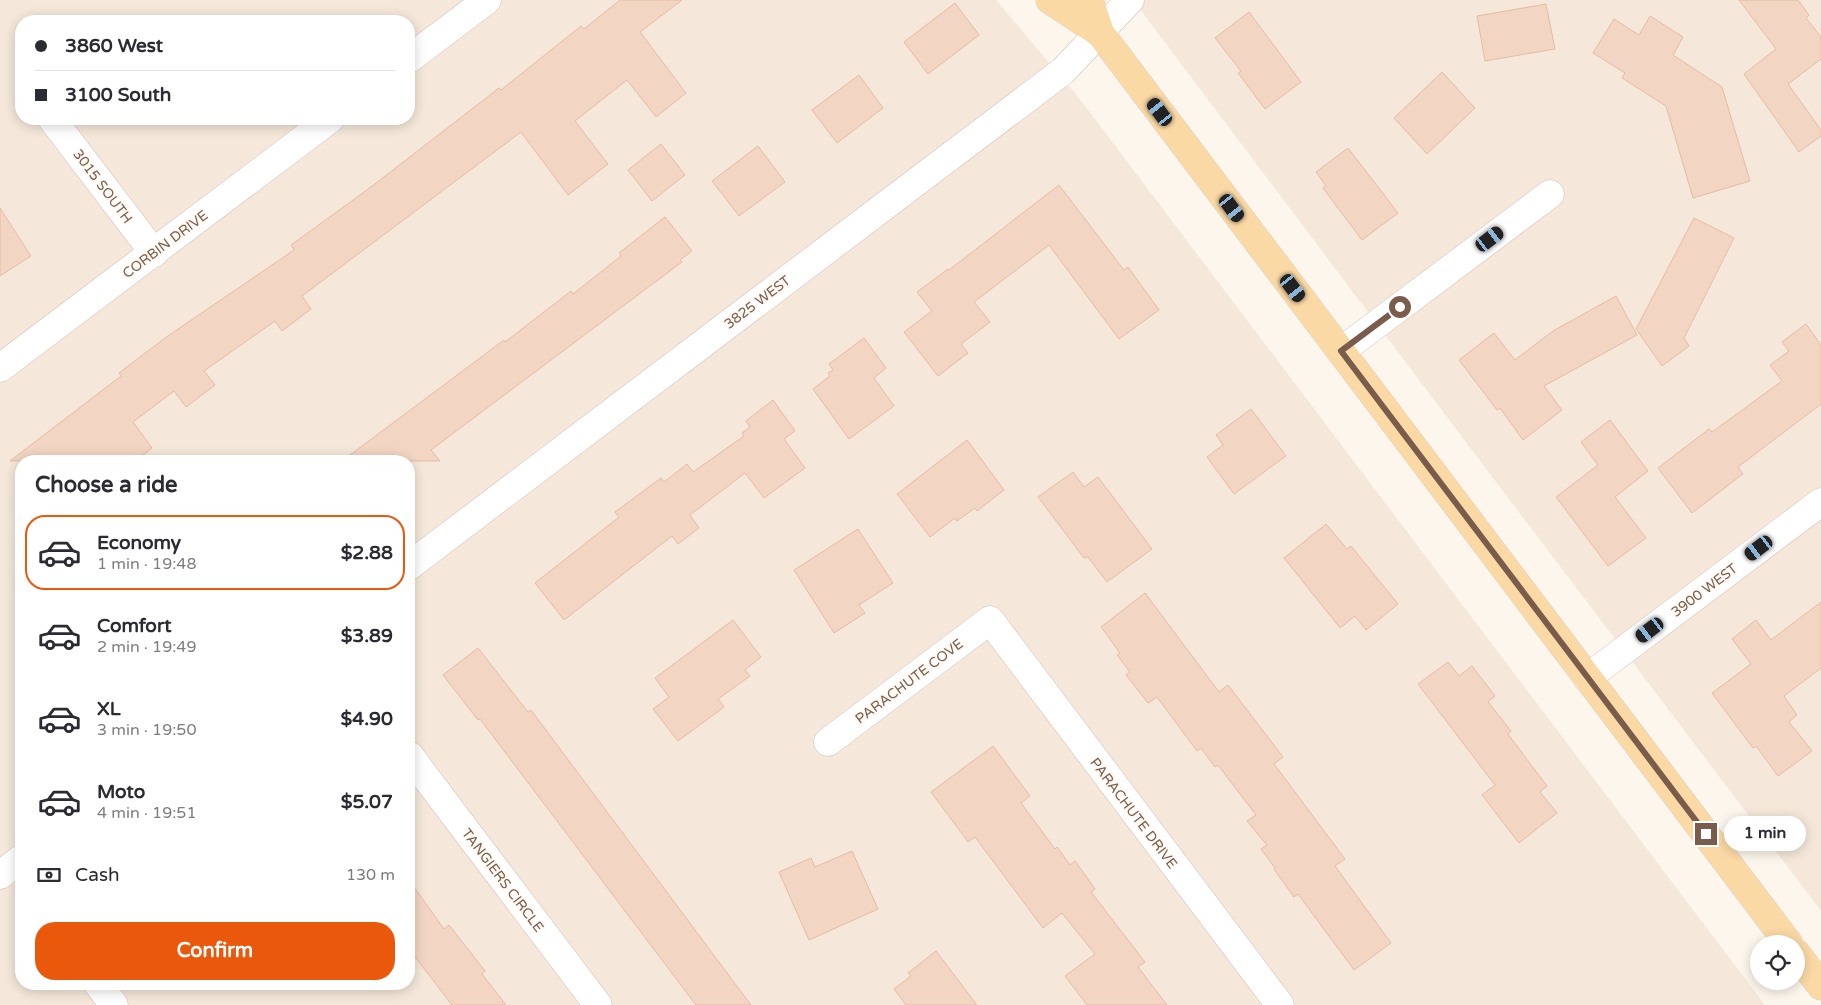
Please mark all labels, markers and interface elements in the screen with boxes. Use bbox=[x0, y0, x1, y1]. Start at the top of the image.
text: 3860 West bbox=[65, 35, 163, 57]
text: 3100 South bbox=[65, 84, 171, 106]
car bbox=[1144, 96, 1175, 128]
street label: 3015 SOUTH bbox=[69, 146, 136, 227]
car bbox=[1216, 192, 1247, 224]
street label: CORBIN DRIVE bbox=[119, 207, 211, 282]
car bbox=[1473, 224, 1506, 254]
street label: 3825 WEST bbox=[721, 272, 794, 333]
car bbox=[1277, 272, 1308, 304]
route start bbox=[1389, 296, 1411, 318]
text: Choose a ride bbox=[35, 472, 178, 498]
icon: car bbox=[37, 530, 82, 575]
text: Economy bbox=[97, 532, 181, 554]
car bbox=[1742, 533, 1775, 563]
text: $2.88 bbox=[341, 542, 393, 564]
text: 1 min · 19:48 bbox=[97, 554, 196, 574]
street label: 3900 WEST bbox=[1668, 560, 1741, 621]
icon: car bbox=[37, 613, 82, 658]
text: Comfort bbox=[97, 615, 171, 637]
car bbox=[1633, 615, 1666, 645]
text: $3.89 bbox=[341, 625, 393, 647]
street label: PARACHUTE COVE bbox=[852, 635, 967, 728]
text: 2 min · 19:49 bbox=[97, 637, 196, 657]
icon: car bbox=[37, 696, 82, 741]
text: XL bbox=[97, 698, 121, 720]
text: $4.90 bbox=[341, 708, 393, 730]
text: 3 min · 19:50 bbox=[97, 720, 196, 740]
street label: PARACHUTE DRIVE bbox=[1086, 754, 1181, 872]
icon: car bbox=[37, 779, 82, 824]
text: Moto bbox=[97, 781, 145, 803]
text: $5.07 bbox=[341, 791, 393, 813]
text: 4 min · 19:51 bbox=[97, 803, 196, 823]
callout: 1 min bbox=[1724, 816, 1806, 852]
route end bbox=[1695, 823, 1717, 845]
text: 1 min bbox=[1744, 823, 1786, 843]
street label: TANGIERS CIRCLE bbox=[458, 825, 547, 936]
icon: cash bbox=[35, 861, 63, 889]
text: Cash bbox=[75, 864, 120, 886]
text: 130 m bbox=[346, 865, 395, 885]
button: Confirm bbox=[35, 922, 395, 980]
map controls bbox=[1750, 935, 1805, 990]
button: locate bbox=[1750, 935, 1805, 990]

